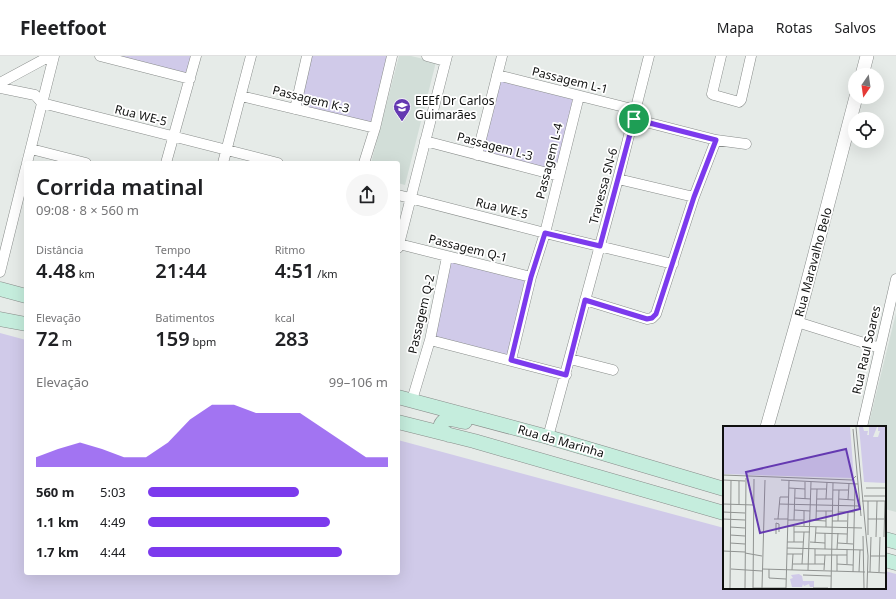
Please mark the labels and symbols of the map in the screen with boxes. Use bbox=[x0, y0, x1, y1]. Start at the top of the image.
street label: Passagem L-1 bbox=[530, 62, 610, 98]
north arrow bbox=[848, 68, 884, 104]
street label: Passagem K-3 bbox=[271, 81, 351, 117]
place label: EEEf Dr Carlos Guimarães bbox=[415, 92, 495, 123]
school or university icon: EEEf Dr Carlos Guimarães bbox=[392, 97, 412, 122]
street label: Rua WE-5 bbox=[113, 100, 169, 130]
pin bbox=[617, 102, 651, 136]
street label: Passagem L-4 bbox=[531, 121, 567, 201]
street label: Passagem L-3 bbox=[455, 128, 535, 164]
street label: Travessa SN-6 bbox=[585, 146, 621, 226]
street label: Rua WE-5 bbox=[474, 193, 530, 223]
street label: Rua Maravalho Belo bbox=[790, 205, 836, 319]
street label: Passagem Q-1 bbox=[427, 230, 509, 266]
street label: Passagem Q-2 bbox=[404, 273, 438, 355]
street label: Rua Raul Soares bbox=[848, 304, 885, 396]
street label: Rua da Marinha bbox=[516, 421, 606, 461]
inset map bbox=[723, 426, 886, 589]

